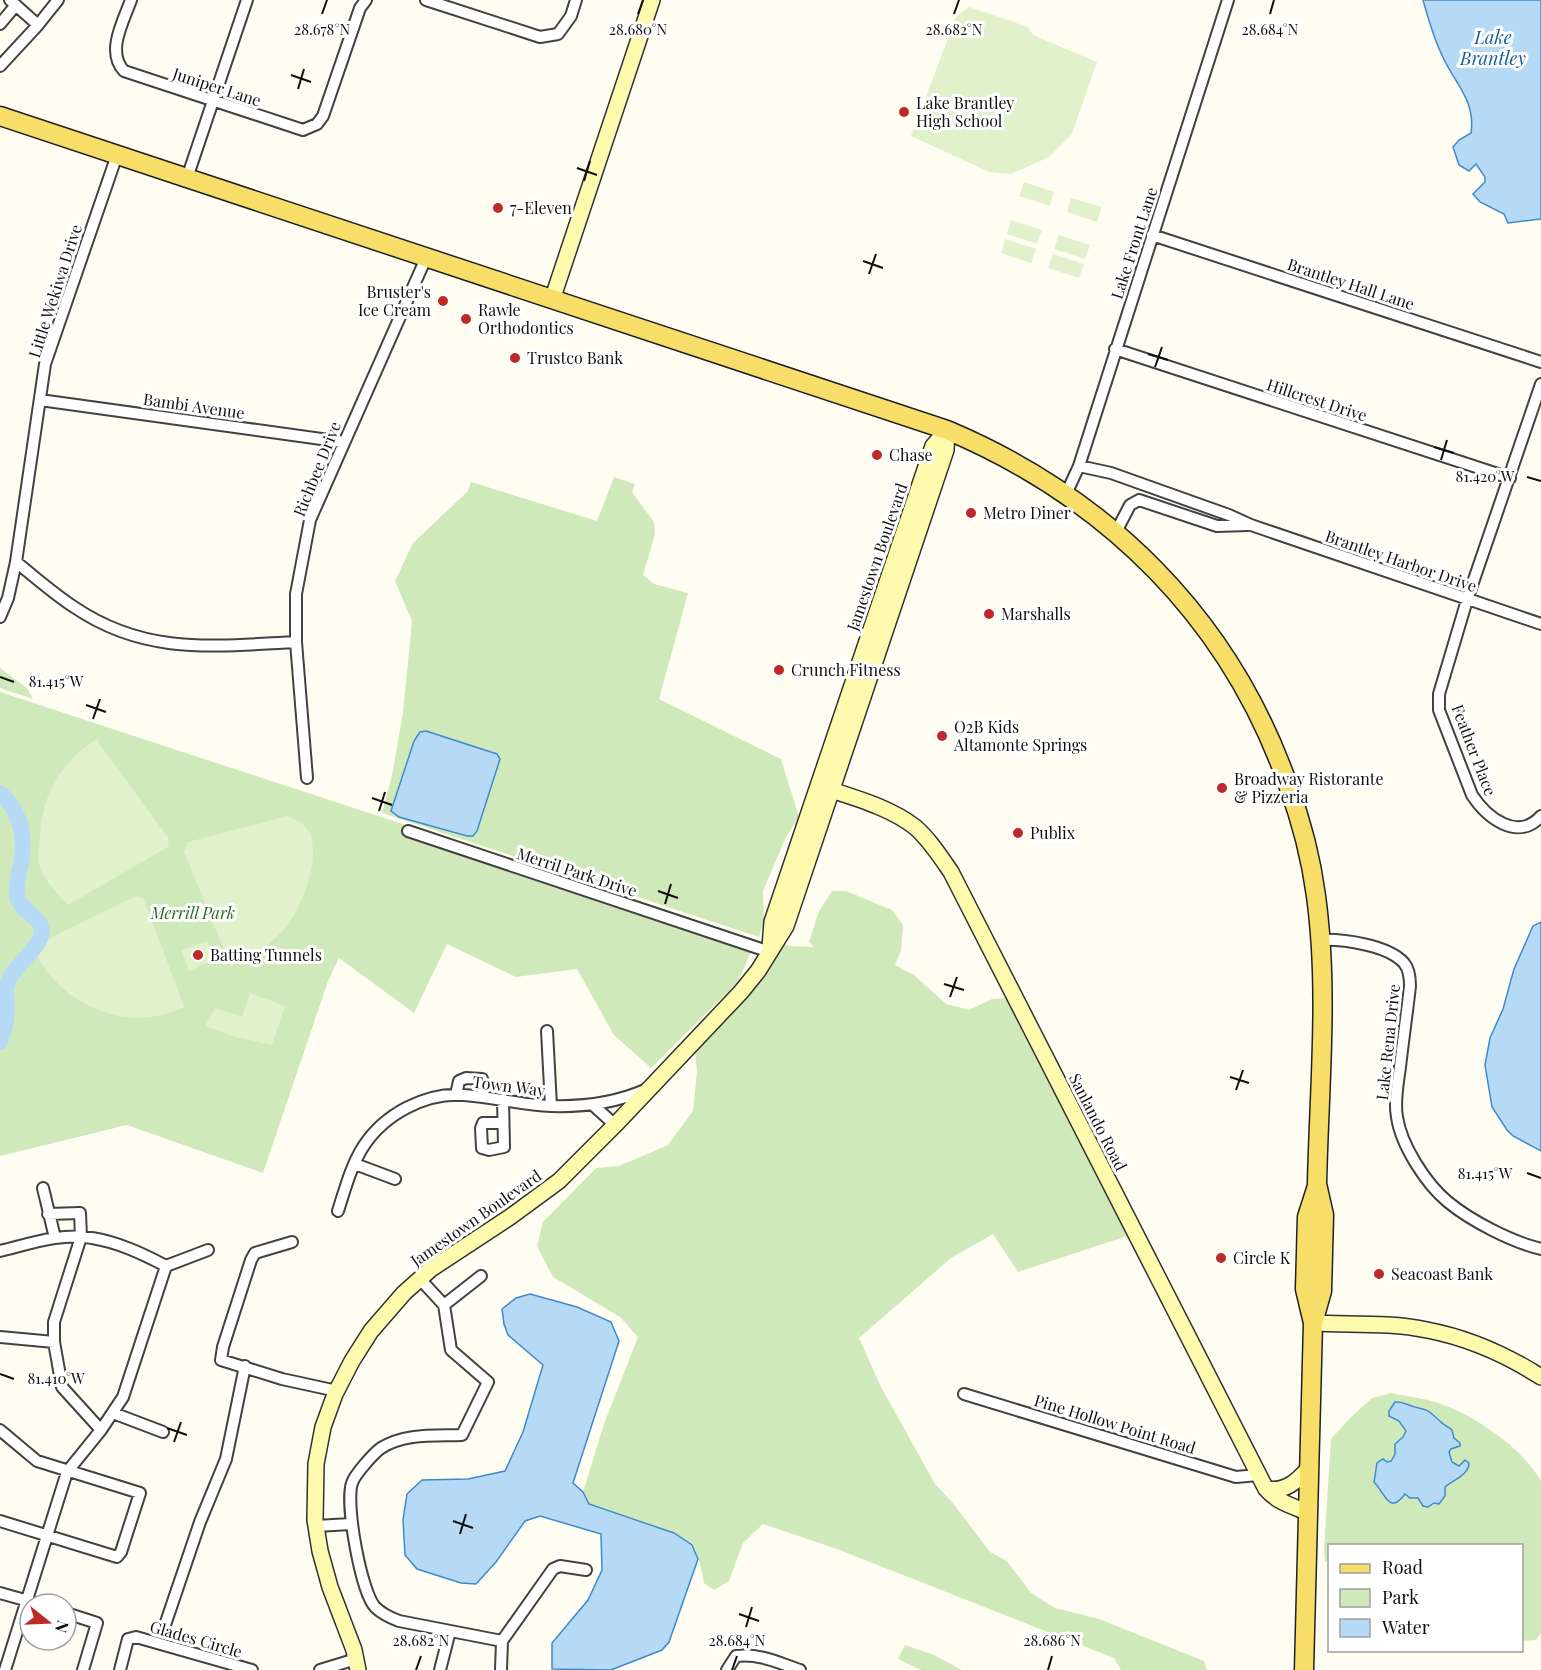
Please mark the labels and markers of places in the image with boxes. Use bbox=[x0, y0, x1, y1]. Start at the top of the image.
place label: Lake Brantley High School bbox=[916, 92, 1014, 131]
marker: Lake Brantley High School bbox=[897, 105, 911, 119]
place label: 7-Eleven bbox=[510, 197, 572, 218]
marker: 7-Eleven bbox=[491, 201, 505, 215]
place label: Bruster's Ice Cream bbox=[358, 281, 431, 320]
marker: Bruster's Ice Cream bbox=[436, 294, 450, 308]
place label: Rawle Orthodontics bbox=[478, 299, 574, 338]
marker: Rawle Orthodontics bbox=[459, 312, 473, 326]
place label: Trustco Bank bbox=[527, 347, 623, 368]
marker: Trustco Bank bbox=[508, 351, 522, 365]
place label: Chase bbox=[889, 444, 933, 465]
marker: Chase bbox=[870, 448, 884, 462]
place label: Metro Diner bbox=[983, 502, 1071, 523]
marker: Metro Diner bbox=[964, 506, 978, 520]
place label: Marshalls bbox=[1001, 603, 1071, 624]
marker: Marshalls bbox=[982, 607, 996, 621]
place label: Crunch Fitness bbox=[791, 659, 901, 680]
marker: Crunch Fitness bbox=[772, 663, 786, 677]
place label: O2B Kids Altamonte Springs bbox=[953, 716, 1087, 755]
marker: O2B Kids Altamonte Springs bbox=[935, 729, 949, 743]
place label: Broadway Ristorante & Pizzeria bbox=[1234, 768, 1384, 807]
marker: Broadway Ristorante & Pizzeria bbox=[1215, 781, 1229, 795]
place label: Publix bbox=[1030, 822, 1076, 843]
marker: Publix bbox=[1011, 826, 1025, 840]
place label: Batting Tunnels bbox=[210, 944, 322, 965]
marker: Batting Tunnels bbox=[191, 948, 205, 962]
place label: Circle K bbox=[1233, 1247, 1291, 1268]
marker: Circle K bbox=[1214, 1251, 1228, 1265]
place label: Seacoast Bank bbox=[1391, 1263, 1493, 1284]
marker: Seacoast Bank bbox=[1372, 1267, 1386, 1281]

